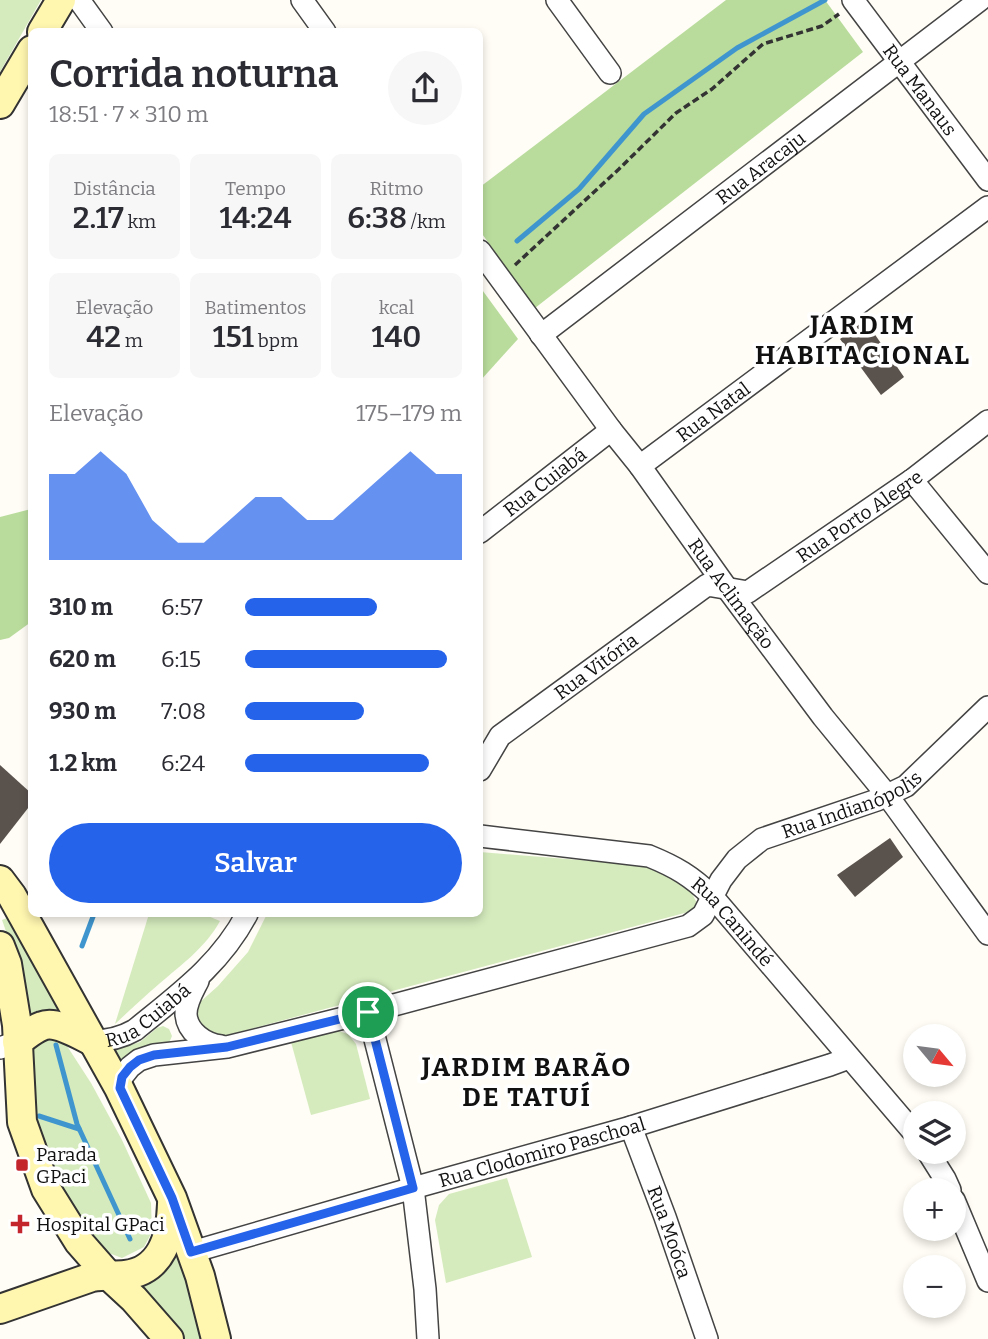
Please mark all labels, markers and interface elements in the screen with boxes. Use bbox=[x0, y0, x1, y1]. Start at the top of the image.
street label: Rua Manaus bbox=[878, 39, 962, 140]
text: Corrida noturna bbox=[49, 51, 338, 97]
button: share bbox=[388, 51, 462, 125]
text: 18:51 · 7 × 310 m bbox=[49, 100, 209, 128]
street label: Rua Aracaju bbox=[711, 126, 810, 209]
text: Distância bbox=[73, 177, 156, 200]
text: Tempo bbox=[225, 177, 286, 200]
text: Ritmo bbox=[370, 177, 423, 200]
text: 2.17 bbox=[73, 200, 124, 236]
text: 14:24 bbox=[219, 200, 292, 236]
text: 6:38 bbox=[347, 200, 407, 236]
text: km bbox=[124, 210, 156, 233]
text: /km bbox=[407, 210, 446, 233]
text: Elevação bbox=[75, 296, 154, 319]
text: Batimentos bbox=[205, 296, 306, 319]
text: kcal bbox=[379, 296, 414, 319]
district label: JARDIM HABITACIONAL bbox=[755, 310, 971, 371]
text: 42 bbox=[86, 319, 121, 355]
text: 151 bbox=[213, 319, 254, 355]
text: 140 bbox=[372, 319, 421, 355]
text: m bbox=[121, 329, 143, 352]
text: bpm bbox=[254, 329, 298, 352]
street label: Rua Natal bbox=[672, 377, 754, 447]
text: Elevação bbox=[49, 399, 144, 427]
text: 175–179 m bbox=[356, 399, 462, 427]
street label: Rua Cuiabá bbox=[499, 442, 591, 521]
street label: Rua Porto Alegre bbox=[792, 465, 927, 567]
street label: Rua Aclimação bbox=[684, 534, 780, 653]
text: 310 m bbox=[49, 593, 113, 621]
text: 6:57 bbox=[161, 593, 203, 621]
street label: Rua Vitória bbox=[550, 628, 643, 704]
text: 620 m bbox=[49, 645, 116, 673]
text: 6:15 bbox=[161, 645, 201, 673]
text: 930 m bbox=[49, 697, 116, 725]
text: 7:08 bbox=[161, 697, 206, 725]
text: 1.2 km bbox=[49, 749, 117, 777]
text: 6:24 bbox=[161, 749, 205, 777]
street label: Rua Indianópolis bbox=[779, 766, 926, 843]
button: Salvar bbox=[49, 823, 462, 903]
street label: Rua Canindé bbox=[687, 872, 778, 971]
street label: Rua Cuiabá bbox=[103, 978, 195, 1052]
pin bbox=[338, 982, 398, 1042]
icon: arrive bbox=[349, 993, 387, 1031]
north arrow bbox=[903, 1024, 966, 1087]
map controls bbox=[903, 1024, 966, 1318]
district label: JARDIM BARÃO DE TATUÍ bbox=[420, 1052, 632, 1113]
button: layers bbox=[903, 1101, 966, 1164]
street label: Rua Clodomiro Paschoal bbox=[436, 1112, 648, 1192]
place label: Parada GPaci bbox=[36, 1143, 97, 1188]
marker: Parada GPaci bbox=[14, 1157, 30, 1173]
button: + bbox=[903, 1178, 966, 1241]
street label: Rua Moóca bbox=[643, 1183, 697, 1282]
place label: Hospital GPaci bbox=[36, 1213, 165, 1236]
marker: Hospital GPaci bbox=[10, 1214, 30, 1234]
button: − bbox=[903, 1255, 966, 1318]

